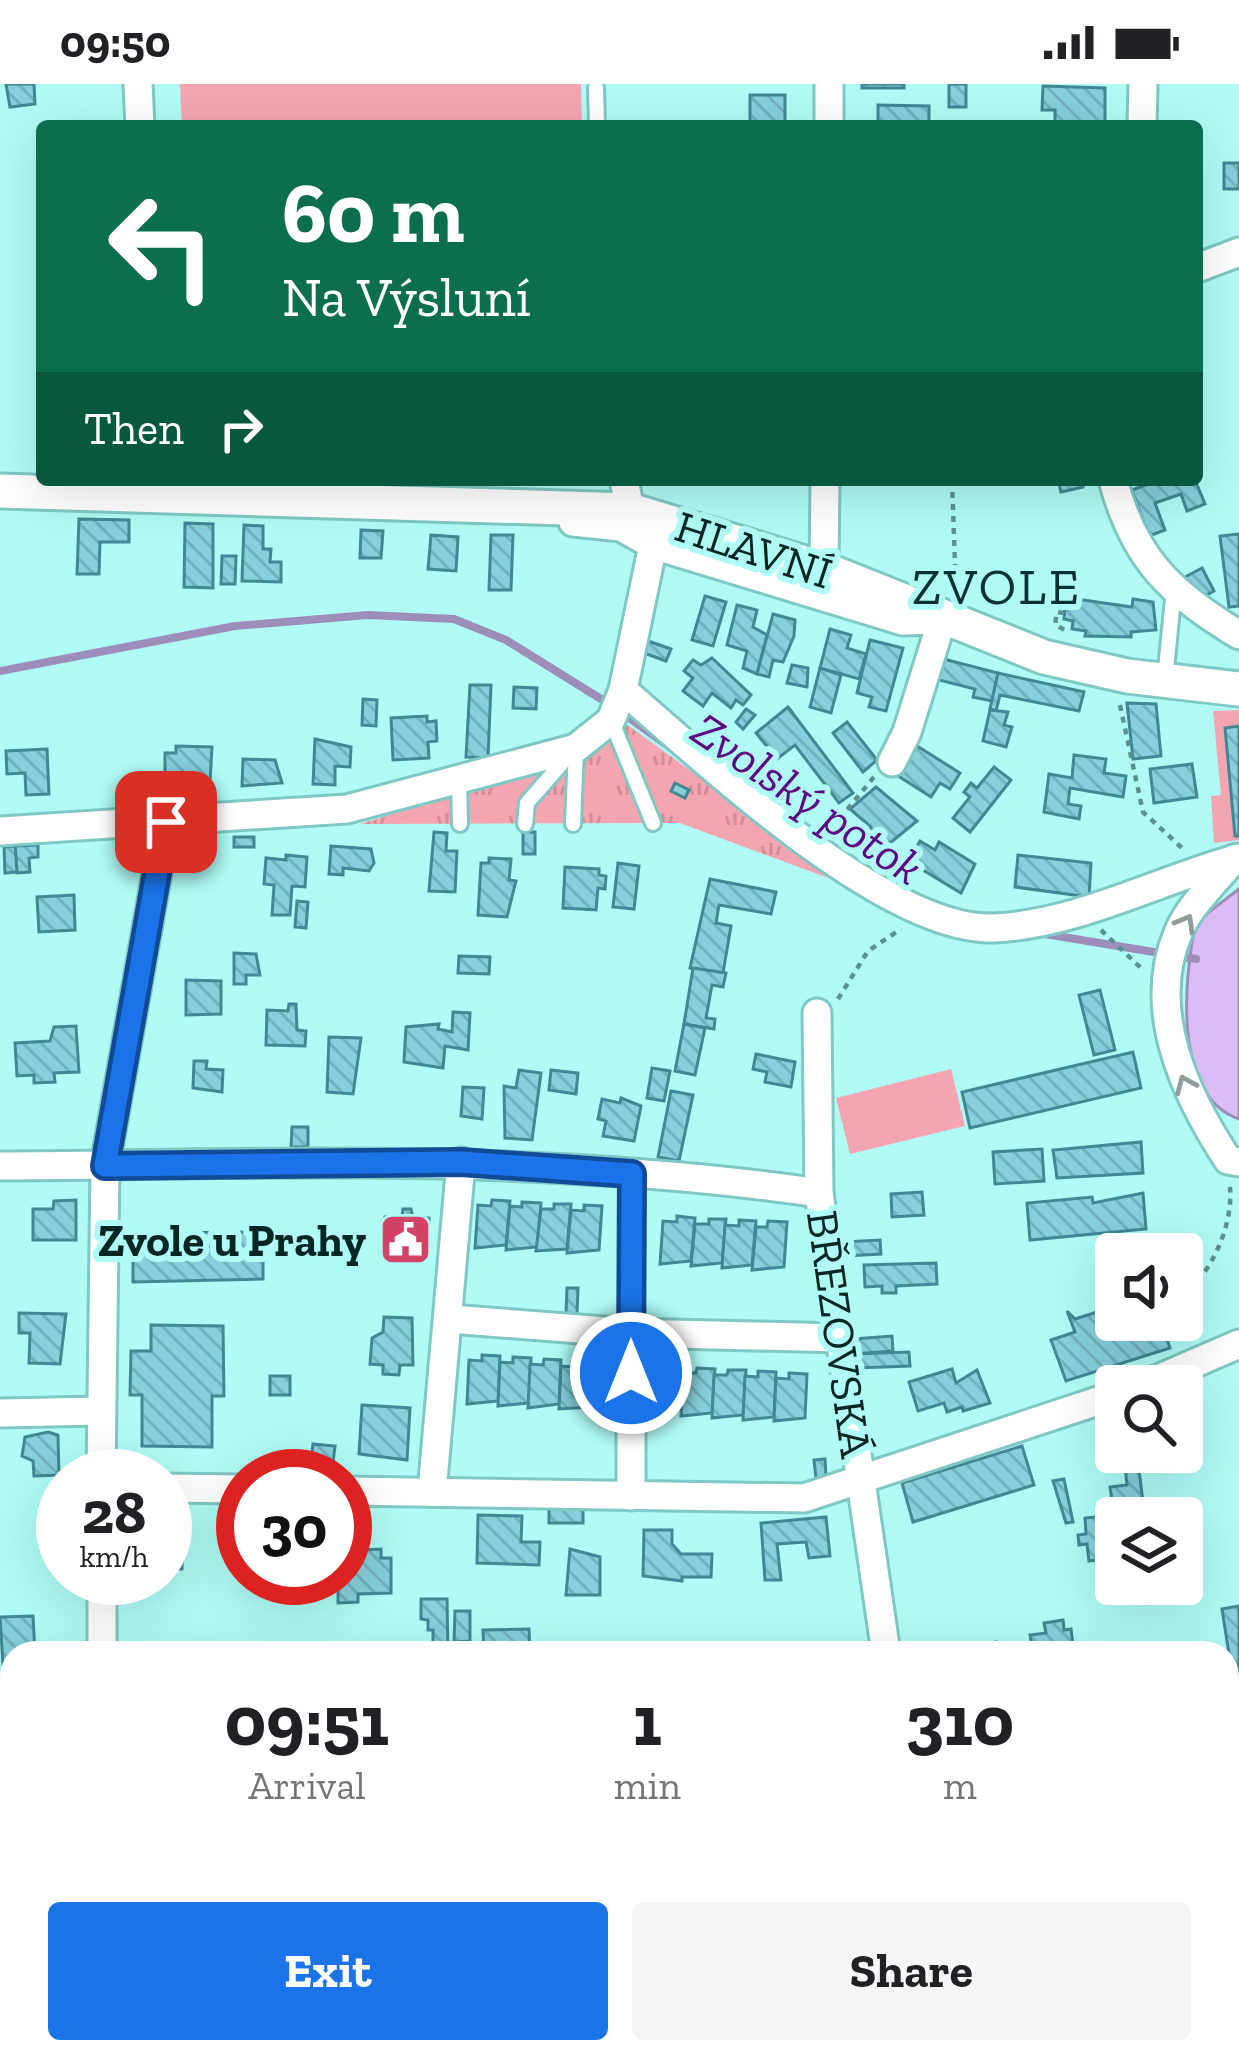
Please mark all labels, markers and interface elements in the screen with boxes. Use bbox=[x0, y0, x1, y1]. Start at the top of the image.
text: 09:50 bbox=[60, 15, 171, 69]
text: 60 m bbox=[282, 163, 465, 264]
icon: left bbox=[84, 168, 240, 324]
text: Na Výsluní bbox=[282, 265, 531, 330]
icon: right bbox=[208, 396, 274, 462]
text: Then bbox=[84, 402, 184, 456]
street label: HLAVNÍ bbox=[669, 499, 839, 601]
district label: ZVOLE bbox=[912, 556, 1082, 617]
water label: Zvolský potok bbox=[682, 700, 934, 896]
pin bbox=[115, 771, 217, 873]
icon: arrive bbox=[133, 789, 199, 855]
one-way arrow bbox=[1171, 914, 1194, 936]
one-way arrow bbox=[1176, 1075, 1200, 1096]
street label: BŘEZOVSKÁ bbox=[795, 1207, 883, 1462]
public building icon: Zvole u Prahy bbox=[377, 1212, 433, 1268]
place label: Zvole u Prahy bbox=[98, 1214, 366, 1268]
map controls bbox=[1095, 1233, 1203, 1605]
button: sound bbox=[1095, 1233, 1203, 1341]
position arrow bbox=[568, 1310, 694, 1436]
button: search bbox=[1095, 1365, 1203, 1473]
speed limit sign: 30 bbox=[216, 1449, 372, 1605]
text: 28 bbox=[82, 1476, 146, 1548]
button: layers bbox=[1095, 1497, 1203, 1605]
text: km/h bbox=[80, 1539, 148, 1575]
text: 09:51 bbox=[225, 1677, 389, 1763]
text: 1 bbox=[633, 1677, 662, 1763]
text: 310 bbox=[905, 1677, 1014, 1763]
text: Arrival bbox=[248, 1762, 366, 1809]
text: min bbox=[614, 1762, 681, 1809]
text: m bbox=[943, 1762, 977, 1809]
button: Exit bbox=[48, 1902, 608, 2040]
button: Share bbox=[632, 1902, 1191, 2040]

